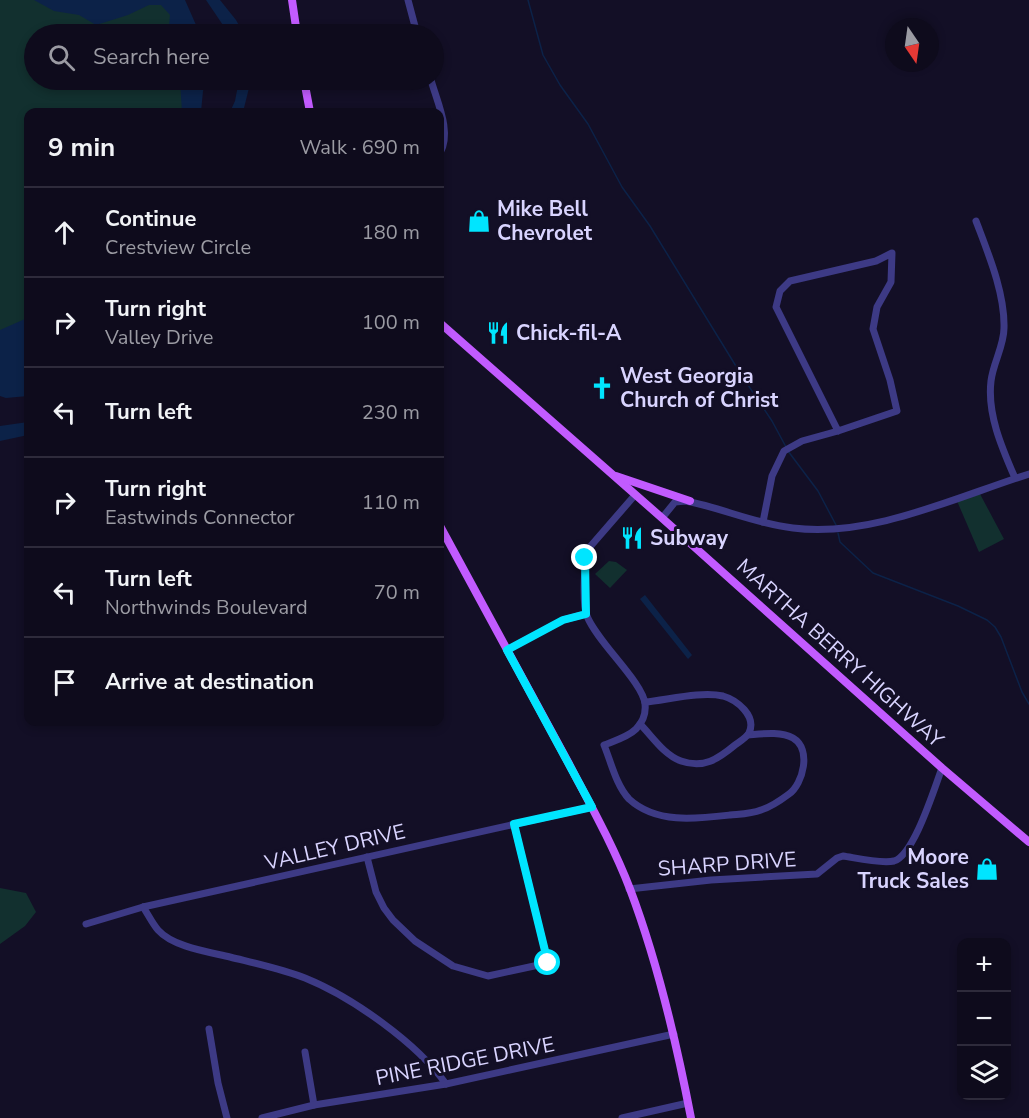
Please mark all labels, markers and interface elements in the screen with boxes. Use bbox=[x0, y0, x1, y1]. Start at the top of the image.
north arrow bbox=[885, 18, 939, 72]
search box bbox=[24, 24, 444, 90]
icon: search bbox=[45, 41, 78, 74]
text: Search here bbox=[93, 42, 210, 72]
text: 9 min bbox=[48, 130, 115, 165]
text: Walk · 690 m bbox=[300, 134, 420, 161]
place label: Mike Bell Chevrolet bbox=[497, 195, 593, 247]
text: Continue bbox=[105, 204, 196, 234]
shop icon: Mike Bell Chevrolet bbox=[466, 208, 492, 234]
icon: ahead bbox=[48, 216, 81, 249]
text: 180 m bbox=[362, 219, 420, 246]
text: Crestview Circle bbox=[105, 234, 251, 261]
text: Turn right bbox=[105, 294, 206, 324]
icon: right bbox=[48, 306, 81, 339]
text: 100 m bbox=[362, 309, 420, 336]
place label: Chick-fil-A bbox=[516, 319, 622, 347]
restaurant icon: Chick-fil-A bbox=[485, 320, 511, 346]
text: Valley Drive bbox=[105, 324, 213, 351]
place label: West Georgia Church of Christ bbox=[620, 362, 779, 414]
church icon: West Georgia Church of Christ bbox=[589, 375, 615, 401]
icon: left bbox=[48, 396, 81, 429]
text: Turn left bbox=[105, 397, 192, 427]
text: 230 m bbox=[362, 399, 420, 426]
text: Turn right bbox=[105, 474, 206, 504]
icon: right bbox=[48, 486, 81, 519]
text: 110 m bbox=[362, 489, 420, 516]
text: Eastwinds Connector bbox=[105, 504, 295, 531]
place label: Subway bbox=[650, 524, 729, 552]
restaurant icon: Subway bbox=[619, 525, 645, 551]
route end bbox=[571, 544, 597, 570]
street label: MARTHA BERRY HIGHWAY bbox=[730, 552, 950, 754]
text: Turn left bbox=[105, 564, 192, 594]
icon: left bbox=[48, 576, 81, 609]
text: 70 m bbox=[374, 579, 420, 606]
text: Northwinds Boulevard bbox=[105, 594, 308, 621]
icon: arrive bbox=[48, 666, 81, 699]
text: Arrive at destination bbox=[105, 667, 314, 697]
street label: VALLEY DRIVE bbox=[261, 817, 408, 877]
place label: Moore Truck Sales bbox=[857, 843, 969, 895]
street label: SHARP DRIVE bbox=[657, 845, 797, 883]
shop icon: Moore Truck Sales bbox=[974, 856, 1000, 882]
map controls bbox=[957, 938, 1011, 1100]
button: + bbox=[957, 938, 1011, 992]
route start bbox=[534, 949, 560, 975]
button: − bbox=[957, 992, 1011, 1046]
street label: PINE RIDGE DRIVE bbox=[373, 1030, 557, 1092]
button: layers bbox=[957, 1046, 1011, 1100]

